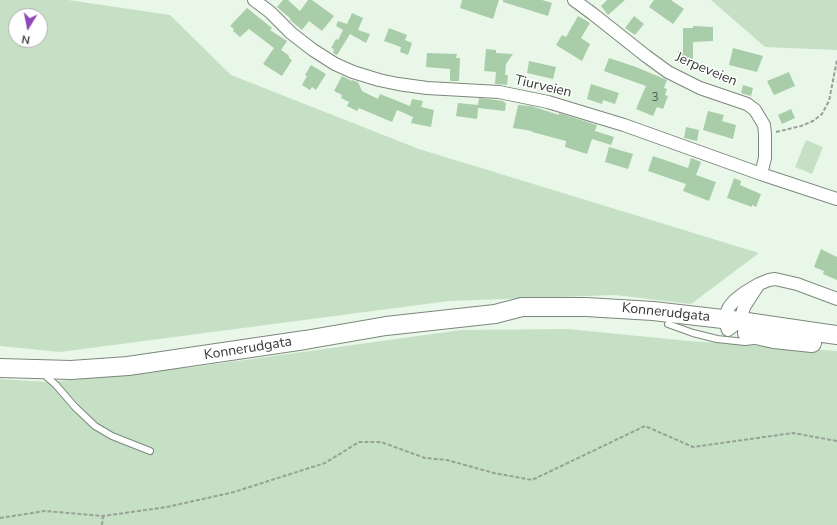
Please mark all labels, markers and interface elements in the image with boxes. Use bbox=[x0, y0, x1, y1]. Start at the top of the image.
north arrow bbox=[8, 8, 48, 48]
text: N bbox=[21, 31, 31, 47]
street label: Jerpeveien bbox=[672, 49, 740, 91]
street label: Tiurveien bbox=[513, 72, 573, 102]
house number: 3 bbox=[651, 91, 659, 105]
street label: Konnerudgata bbox=[621, 300, 711, 326]
street label: Konnerudgata bbox=[203, 334, 293, 364]

